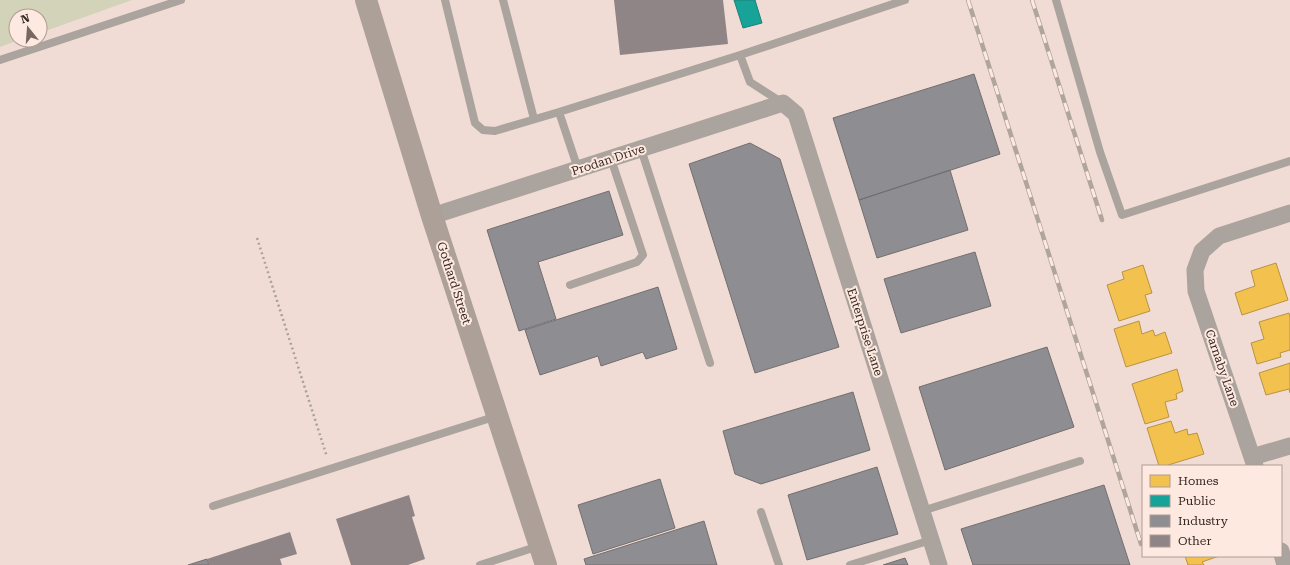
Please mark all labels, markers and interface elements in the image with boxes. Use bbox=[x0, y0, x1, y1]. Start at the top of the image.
north arrow bbox=[8, 8, 48, 48]
text: N bbox=[19, 11, 32, 26]
street label: Prodan Drive bbox=[570, 141, 647, 178]
street label: Gothard Street bbox=[434, 240, 474, 326]
street label: Enterprise Lane bbox=[844, 286, 886, 378]
street label: Carnaby Lane bbox=[1202, 328, 1242, 409]
legend bbox=[1142, 465, 1282, 557]
text: Homes bbox=[1178, 474, 1219, 488]
text: Public bbox=[1178, 494, 1216, 508]
text: Industry bbox=[1178, 514, 1229, 528]
text: Other bbox=[1178, 534, 1211, 548]

